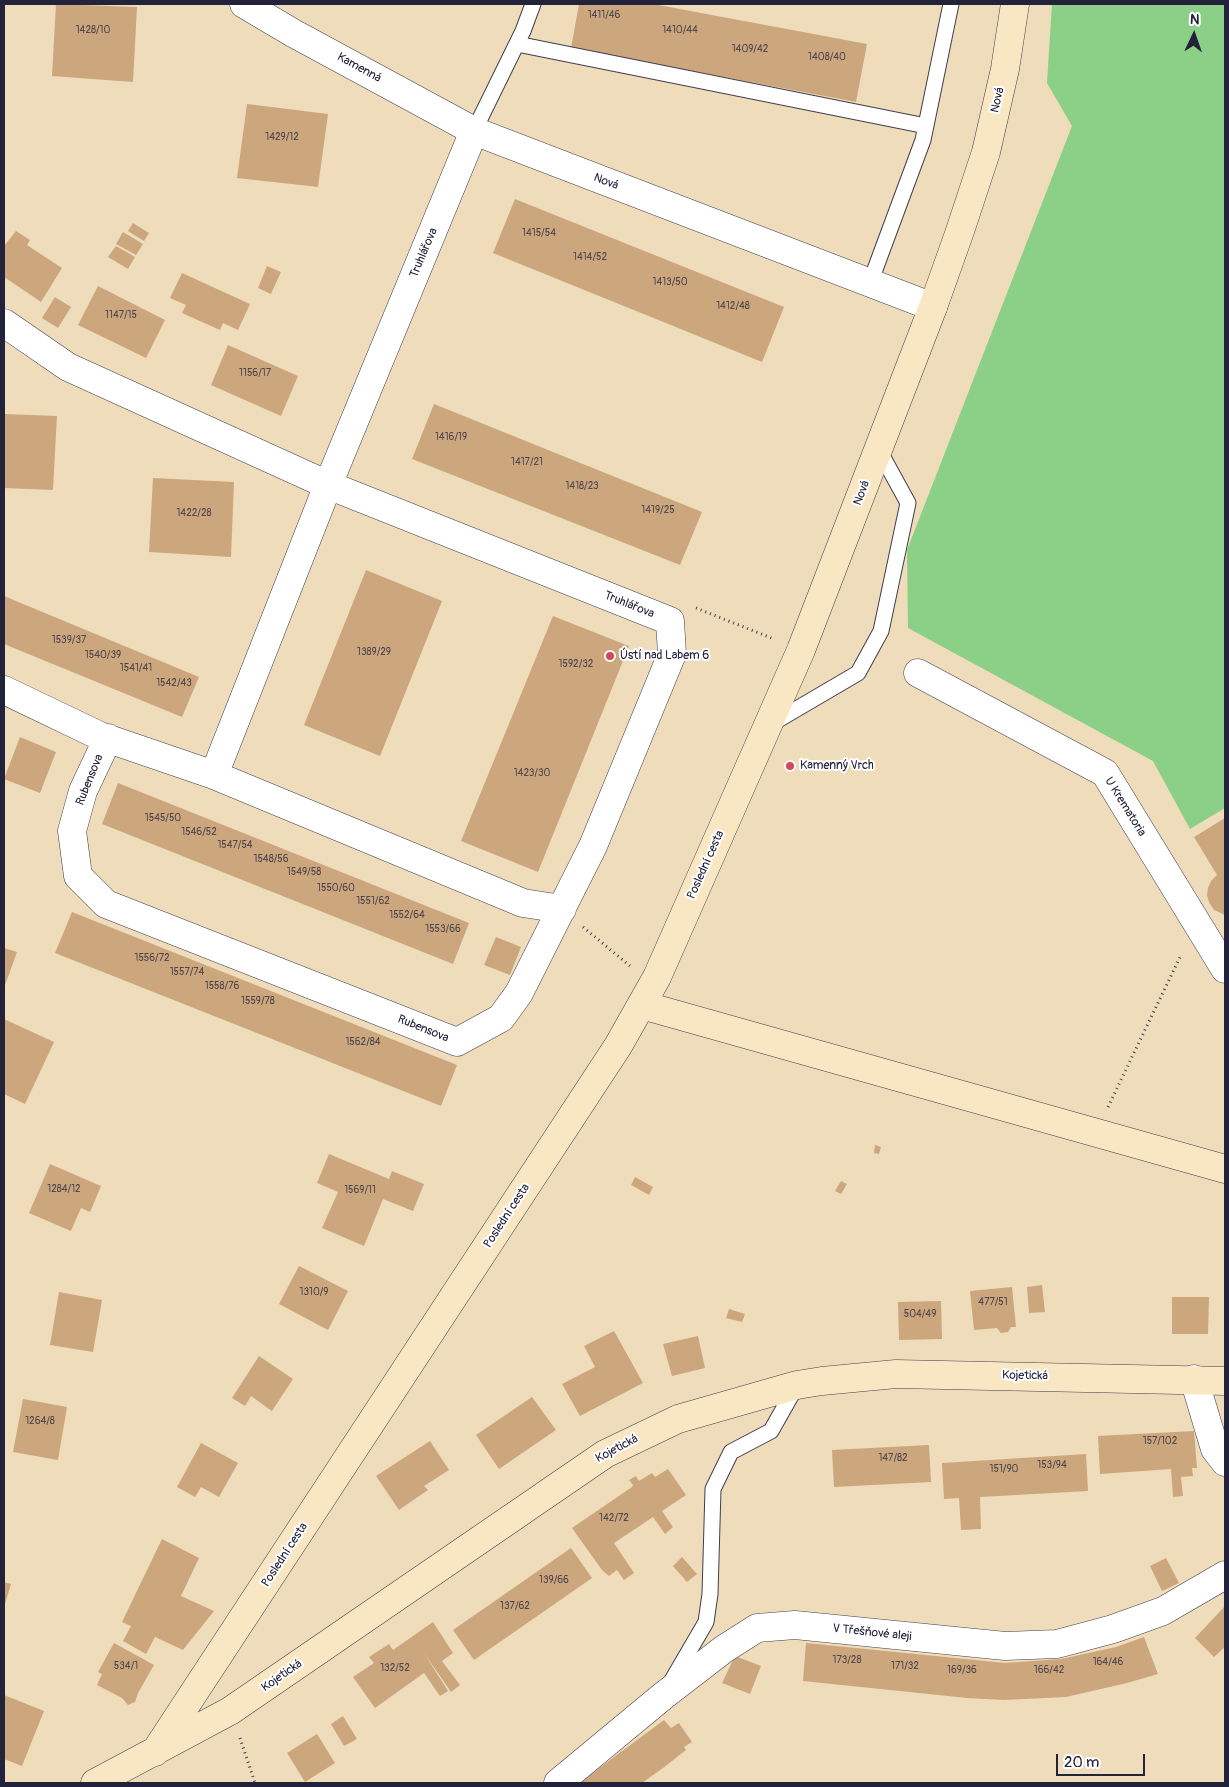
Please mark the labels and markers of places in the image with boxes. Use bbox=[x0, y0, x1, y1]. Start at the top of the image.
place label: Ústí nad Labem 6 bbox=[620, 649, 709, 663]
marker: Ústí nad Labem 6 bbox=[604, 650, 616, 662]
place label: Kamenný Vrch bbox=[800, 759, 874, 773]
marker: Kamenný Vrch bbox=[784, 760, 796, 772]

